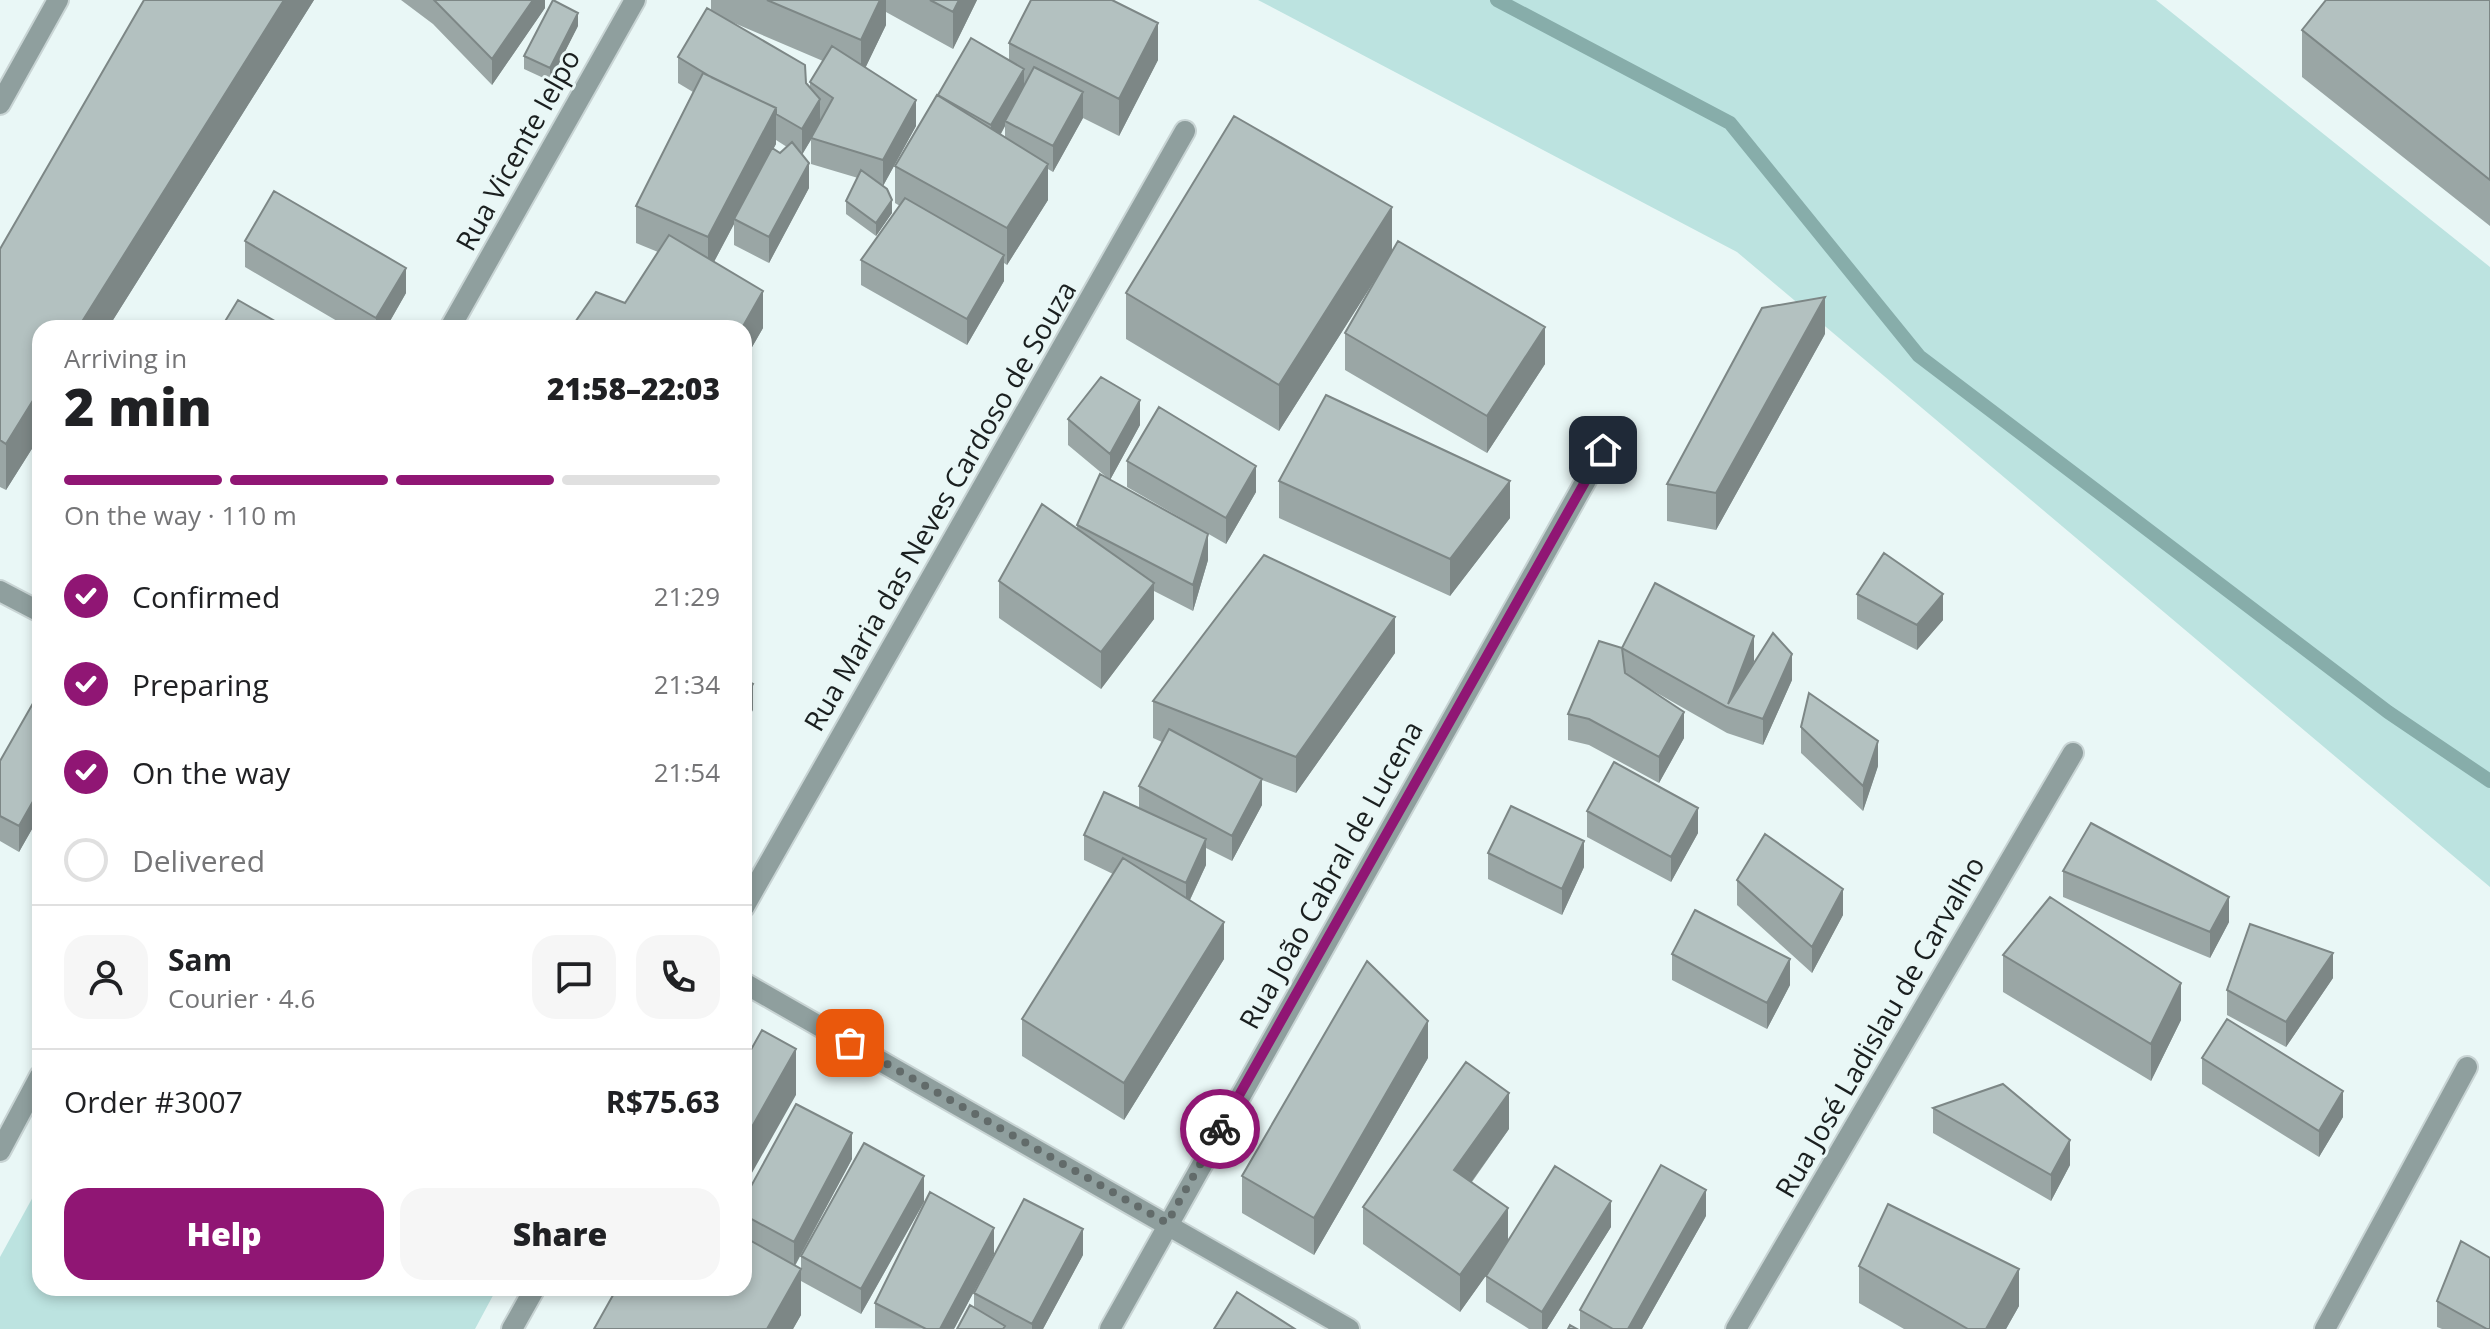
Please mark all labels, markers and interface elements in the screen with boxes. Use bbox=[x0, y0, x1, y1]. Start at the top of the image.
street label: Rua Vicente Ielpo bbox=[446, 42, 588, 257]
street label: Rua Maria das Neves Cardoso de Souza bbox=[794, 273, 1084, 738]
text: Arriving in bbox=[64, 340, 187, 376]
text: 21:58–22:03 bbox=[547, 368, 720, 409]
text: 2 min bbox=[64, 370, 212, 441]
pin bbox=[1569, 416, 1637, 484]
icon: home bbox=[1581, 428, 1625, 472]
text: On the way · 110 m bbox=[64, 497, 297, 533]
icon: check bbox=[64, 574, 108, 618]
text: Confirmed bbox=[132, 576, 280, 617]
text: 21:29 bbox=[654, 578, 720, 614]
icon: check bbox=[64, 662, 108, 706]
text: Preparing bbox=[132, 664, 269, 705]
text: 21:34 bbox=[654, 666, 720, 702]
street label: Rua João Cabral de Lucena bbox=[1229, 714, 1431, 1035]
icon: check bbox=[64, 750, 108, 794]
text: On the way bbox=[132, 752, 290, 793]
text: 21:54 bbox=[654, 754, 720, 790]
text: Delivered bbox=[132, 840, 265, 881]
street label: Rua José Ladislau de Carvalho bbox=[1766, 849, 1993, 1204]
button: person bbox=[64, 935, 148, 1019]
button: chat bbox=[532, 935, 616, 1019]
button: phone bbox=[636, 935, 720, 1019]
text: Sam bbox=[168, 939, 232, 980]
text: Courier · 4.6 bbox=[168, 980, 315, 1016]
pin bbox=[816, 1009, 884, 1077]
icon: bag bbox=[828, 1021, 872, 1065]
text: Order #3007 bbox=[64, 1081, 243, 1122]
text: R$75.63 bbox=[606, 1081, 720, 1122]
courier bbox=[1180, 1089, 1260, 1169]
icon: bike bbox=[1198, 1107, 1242, 1151]
button: Help bbox=[64, 1188, 384, 1280]
button: Share bbox=[400, 1188, 720, 1280]

